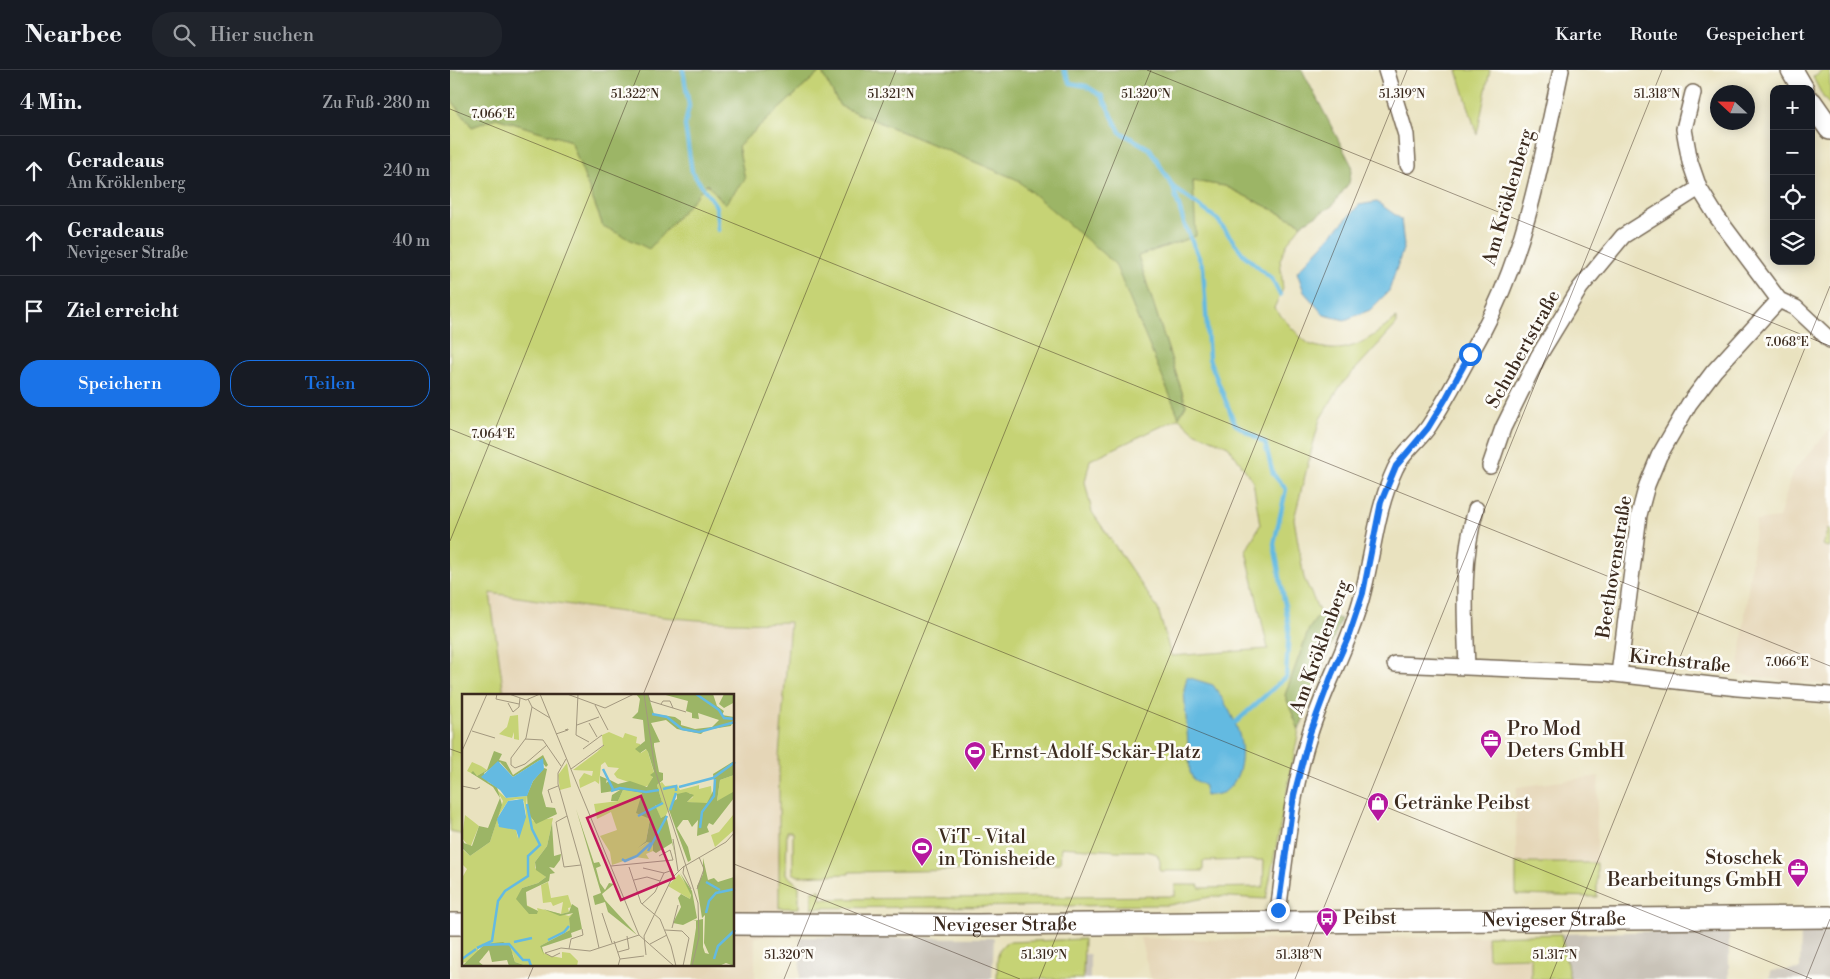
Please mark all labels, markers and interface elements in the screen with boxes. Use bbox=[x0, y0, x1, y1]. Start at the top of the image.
search box bbox=[152, 12, 502, 57]
text: Nearbee bbox=[25, 20, 122, 50]
icon: search bbox=[170, 21, 198, 49]
text: Hier suchen bbox=[210, 23, 314, 47]
text: Karte bbox=[1555, 23, 1602, 46]
text: Route bbox=[1630, 23, 1678, 46]
text: Gespeichert bbox=[1706, 23, 1805, 46]
north arrow bbox=[1710, 85, 1755, 130]
map controls bbox=[1770, 85, 1815, 265]
button: + bbox=[1770, 85, 1815, 130]
text: 51.322°N bbox=[611, 87, 659, 102]
text: 51.321°N bbox=[868, 87, 914, 102]
text: 51.320°N bbox=[1121, 87, 1171, 102]
text: 51.319°N bbox=[1379, 87, 1425, 102]
text: 51.318°N bbox=[1634, 87, 1680, 102]
text: 4 Min. bbox=[20, 90, 82, 116]
text: Zu Fuß · 280 m bbox=[323, 93, 430, 113]
text: 7.066°E bbox=[471, 107, 515, 122]
street label: Am Kröklenberg bbox=[1477, 126, 1539, 269]
button: − bbox=[1770, 130, 1815, 175]
text: Geradeaus bbox=[67, 149, 164, 173]
icon: ahead bbox=[20, 157, 48, 185]
text: 240 m bbox=[383, 161, 430, 181]
text: Am Kröklenberg bbox=[67, 173, 186, 193]
button: locate bbox=[1770, 175, 1815, 220]
text: Geradeaus bbox=[67, 219, 164, 243]
button: layers bbox=[1770, 220, 1815, 265]
icon: ahead bbox=[20, 227, 48, 255]
text: 40 m bbox=[393, 231, 430, 251]
text: Nevigeser Straße bbox=[67, 243, 188, 263]
street label: Schubertstraße bbox=[1481, 286, 1565, 412]
icon: arrive bbox=[20, 297, 48, 325]
text: Ziel erreicht bbox=[67, 299, 178, 323]
text: 7.068°E bbox=[1765, 335, 1809, 350]
route start bbox=[1459, 343, 1482, 366]
button: Speichern bbox=[20, 360, 220, 407]
button: Teilen bbox=[230, 360, 430, 407]
text: 7.064°E bbox=[471, 427, 515, 442]
street label: Beethovenstraße bbox=[1591, 494, 1637, 641]
street label: Am Kröklenberg bbox=[1284, 577, 1355, 718]
street label: Kirchstraße bbox=[1628, 644, 1732, 678]
text: 7.066°E bbox=[1765, 655, 1809, 670]
inset map bbox=[462, 694, 735, 966]
place label: Pro Mod Deters GmbH bbox=[1507, 717, 1625, 763]
office icon: Pro Mod Deters GmbH bbox=[1479, 728, 1503, 759]
sports icon: Ernst-Adolf-Sckär-Platz bbox=[963, 740, 987, 771]
place label: Ernst-Adolf-Sckär-Platz bbox=[991, 740, 1201, 764]
shop icon: Getränke Peibst bbox=[1366, 791, 1390, 822]
place label: Getränke Peibst bbox=[1394, 791, 1531, 815]
place label: ViT - Vital in Tönisheide bbox=[937, 825, 1055, 871]
sports icon: ViT - Vital in Tönisheide bbox=[910, 836, 934, 867]
place label: Stoschek Bearbeitungs GmbH bbox=[1606, 846, 1783, 892]
office icon: Stoschek Bearbeitungs GmbH bbox=[1786, 857, 1810, 888]
route end bbox=[1267, 899, 1290, 922]
bus stop icon: Peibst bbox=[1315, 906, 1339, 937]
place label: Peibst bbox=[1343, 906, 1397, 930]
street label: Nevigeser Straße bbox=[1482, 907, 1626, 932]
street label: Nevigeser Straße bbox=[933, 912, 1077, 937]
text: 51.320°N bbox=[764, 948, 814, 963]
text: 51.319°N bbox=[1021, 948, 1067, 963]
text: 51.318°N bbox=[1276, 948, 1322, 963]
text: 51.317°N bbox=[1533, 948, 1578, 963]

